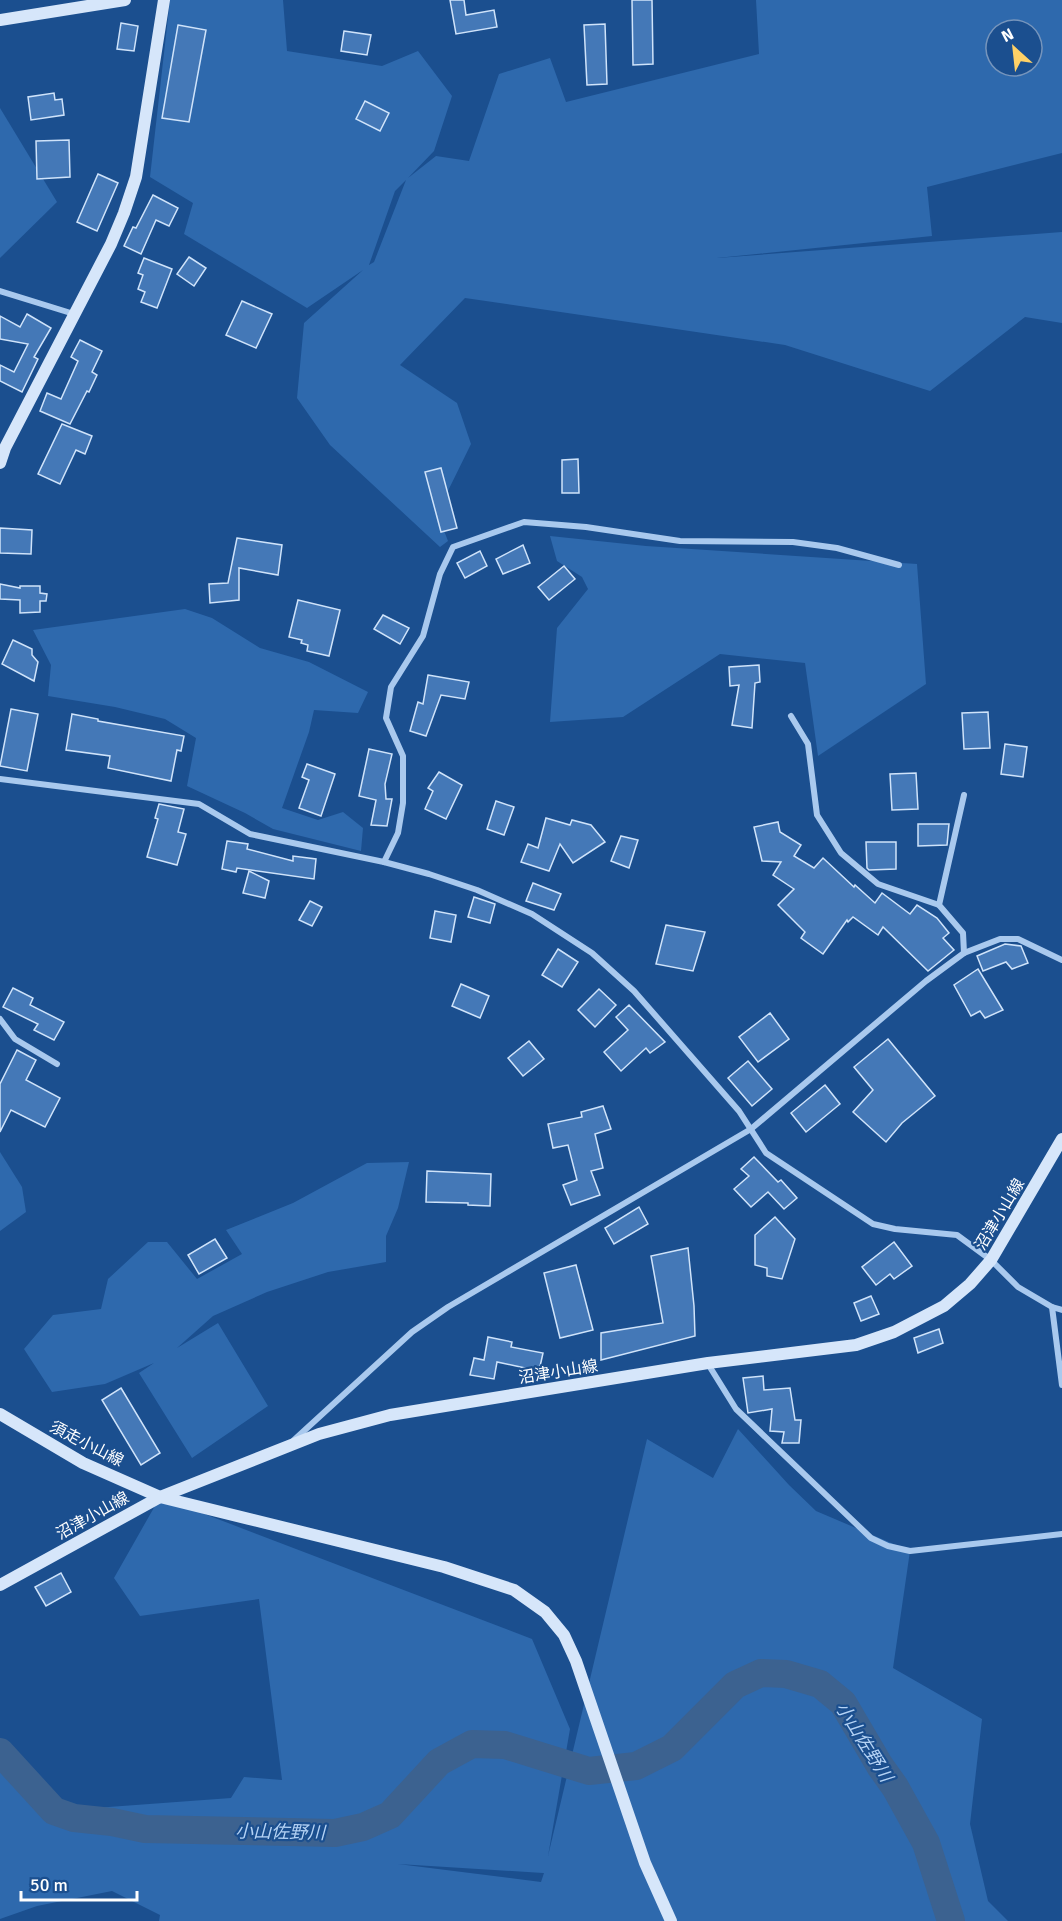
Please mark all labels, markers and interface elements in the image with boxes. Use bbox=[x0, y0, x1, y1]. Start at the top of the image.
north arrow bbox=[984, 18, 1044, 78]
text: N bbox=[998, 24, 1017, 47]
street label: 沼津小山線 bbox=[971, 1175, 1029, 1254]
street label: 沼津小山線 bbox=[517, 1356, 599, 1388]
street label: 須走小山線 bbox=[46, 1417, 127, 1471]
street label: 沼津小山線 bbox=[53, 1488, 132, 1544]
water label: 小山佐野川 bbox=[831, 1698, 898, 1788]
water label: 小山佐野川 bbox=[235, 1820, 327, 1844]
scale bar bbox=[21, 1864, 136, 1902]
text: 50 m bbox=[30, 1874, 68, 1896]

